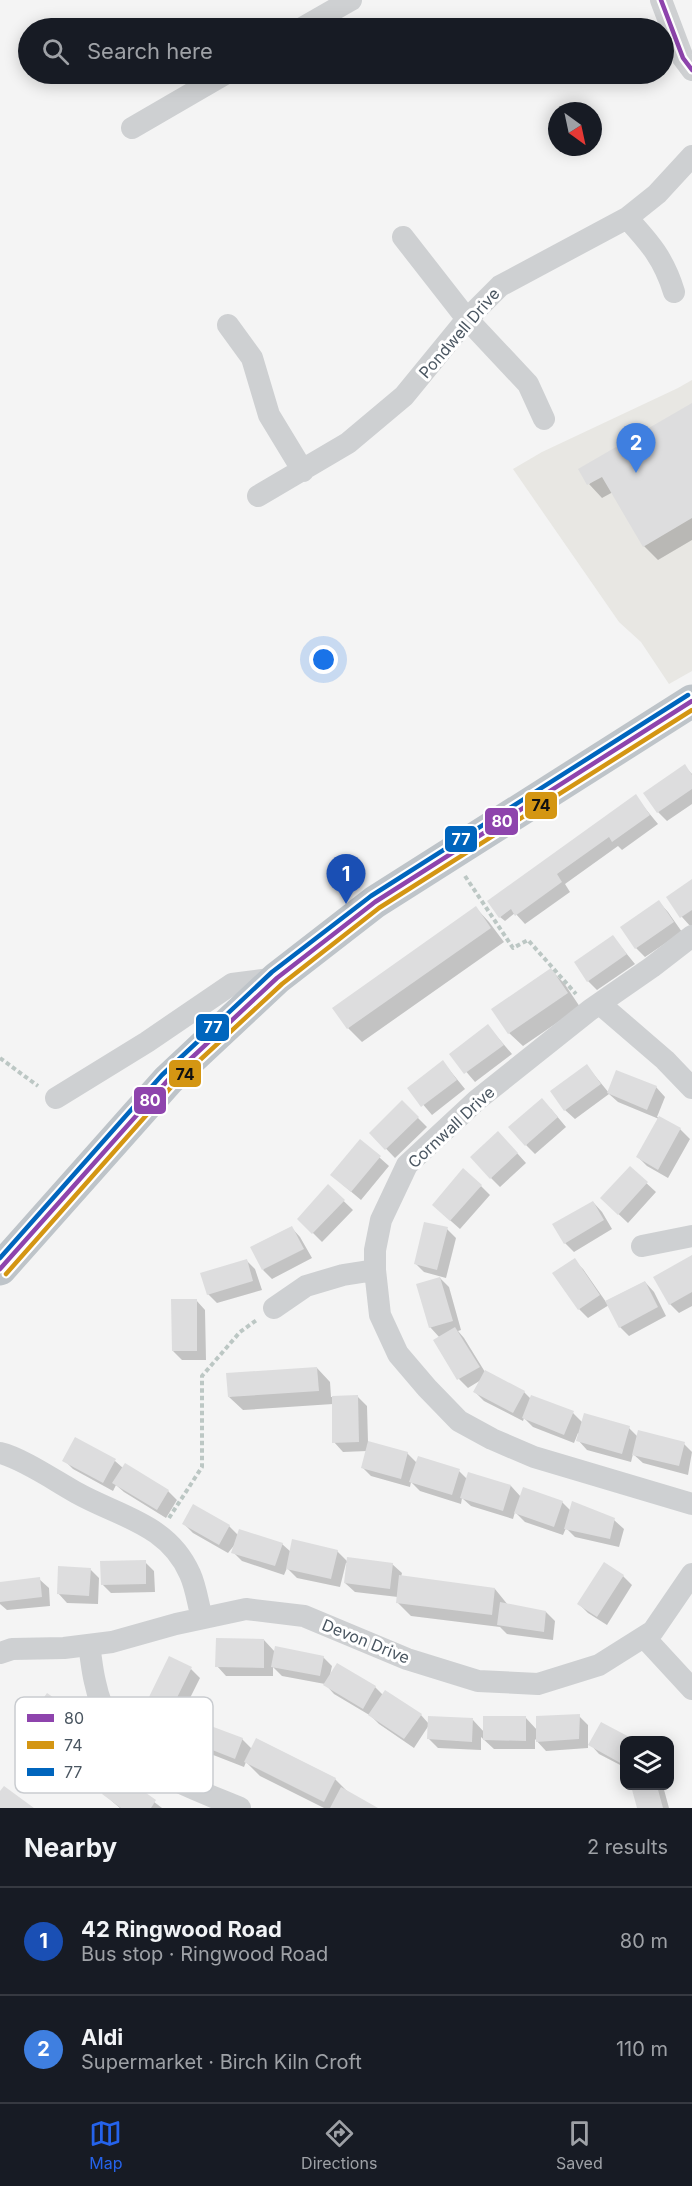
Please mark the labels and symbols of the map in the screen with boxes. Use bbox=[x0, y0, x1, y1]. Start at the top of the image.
north arrow bbox=[548, 102, 602, 156]
street label: Pondwell Drive bbox=[414, 284, 504, 382]
pin: 2 bbox=[616, 424, 656, 473]
your location bbox=[309, 645, 338, 674]
line badge: 74 bbox=[524, 791, 558, 820]
text: 74 bbox=[531, 795, 551, 815]
line badge: 80 bbox=[484, 807, 519, 836]
text: 80 bbox=[491, 811, 513, 831]
line badge: 77 bbox=[444, 825, 478, 853]
text: 77 bbox=[452, 829, 470, 849]
pin: 1 bbox=[326, 854, 366, 904]
line badge: 77 bbox=[195, 1013, 230, 1042]
text: 77 bbox=[204, 1017, 222, 1037]
line badge: 74 bbox=[168, 1059, 202, 1088]
text: 74 bbox=[175, 1064, 195, 1084]
street label: Cornwall Drive bbox=[404, 1082, 498, 1172]
line badge: 80 bbox=[133, 1086, 167, 1115]
text: 80 bbox=[139, 1090, 161, 1110]
street label: Devon Drive bbox=[319, 1614, 413, 1668]
legend bbox=[15, 1697, 213, 1793]
text: 80 bbox=[64, 1708, 84, 1728]
text: 74 bbox=[64, 1735, 82, 1755]
text: 77 bbox=[64, 1762, 82, 1782]

